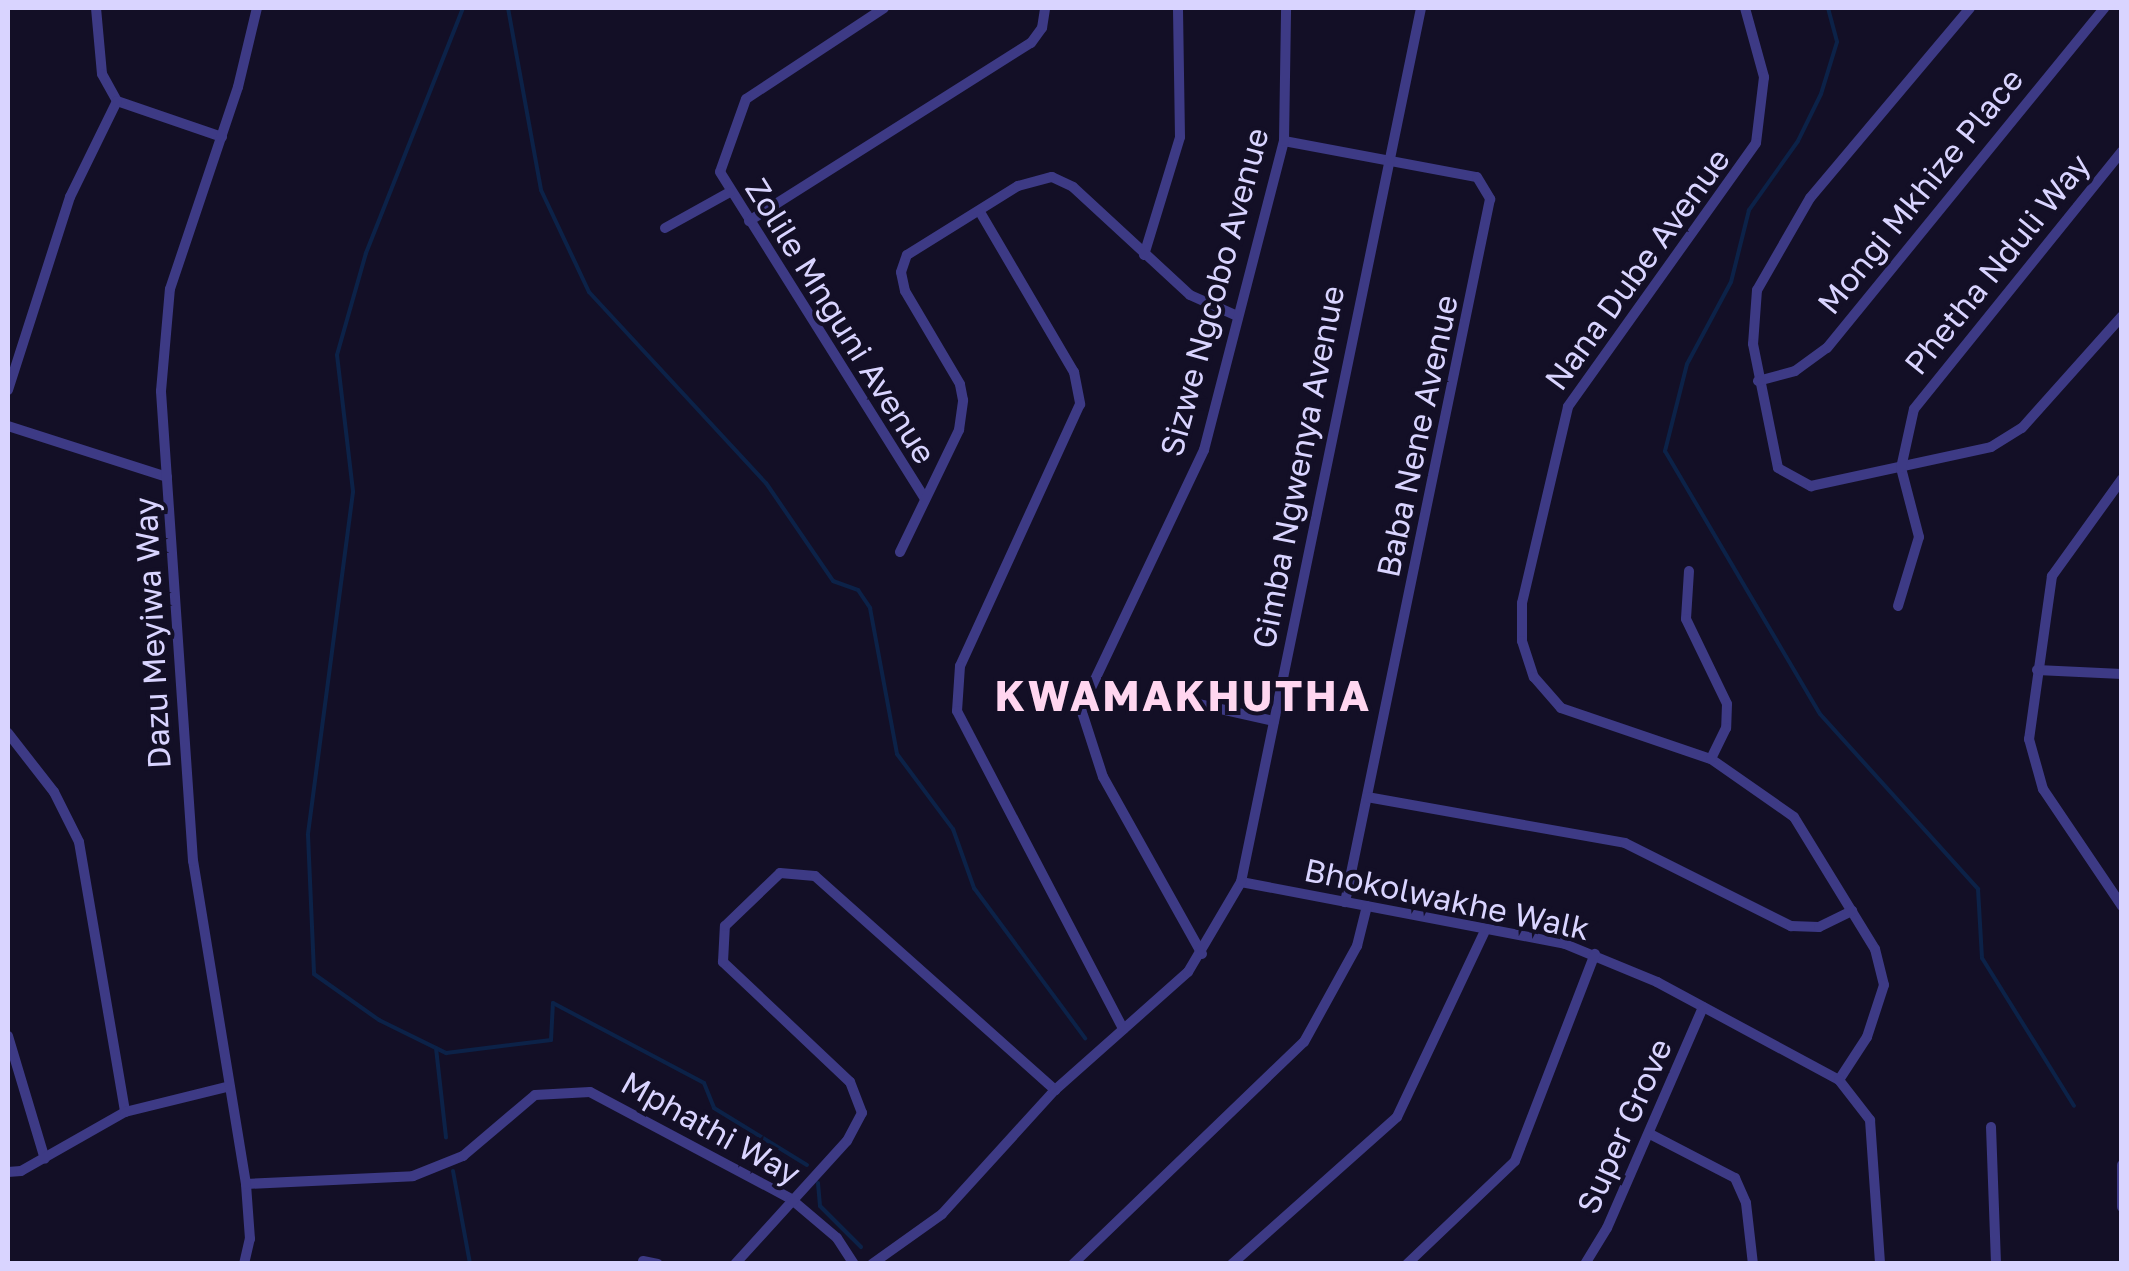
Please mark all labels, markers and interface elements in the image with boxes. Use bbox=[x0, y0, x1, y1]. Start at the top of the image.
street label: Mongi Mkhize Place bbox=[1809, 61, 2031, 321]
street label: Sizwe Ngcobo Avenue bbox=[1152, 124, 1276, 460]
street label: Nana Dube Avenue bbox=[1536, 141, 1738, 397]
street label: Phetha Nduli Way bbox=[1896, 146, 2098, 382]
street label: Zolile Mnguni Avenue bbox=[738, 172, 944, 470]
street label: Gimba Ngwenya Avenue bbox=[1244, 283, 1352, 651]
street label: Baba Nene Avenue bbox=[1368, 291, 1466, 581]
street label: Dazu Meyiwa Way bbox=[126, 496, 178, 770]
district label: KWAMAKHUTHA bbox=[994, 670, 1372, 720]
street label: Bhokolwakhe Walk bbox=[1301, 850, 1593, 948]
street label: Super Grove bbox=[1568, 1032, 1680, 1220]
street label: Mphathi Way bbox=[615, 1063, 807, 1193]

